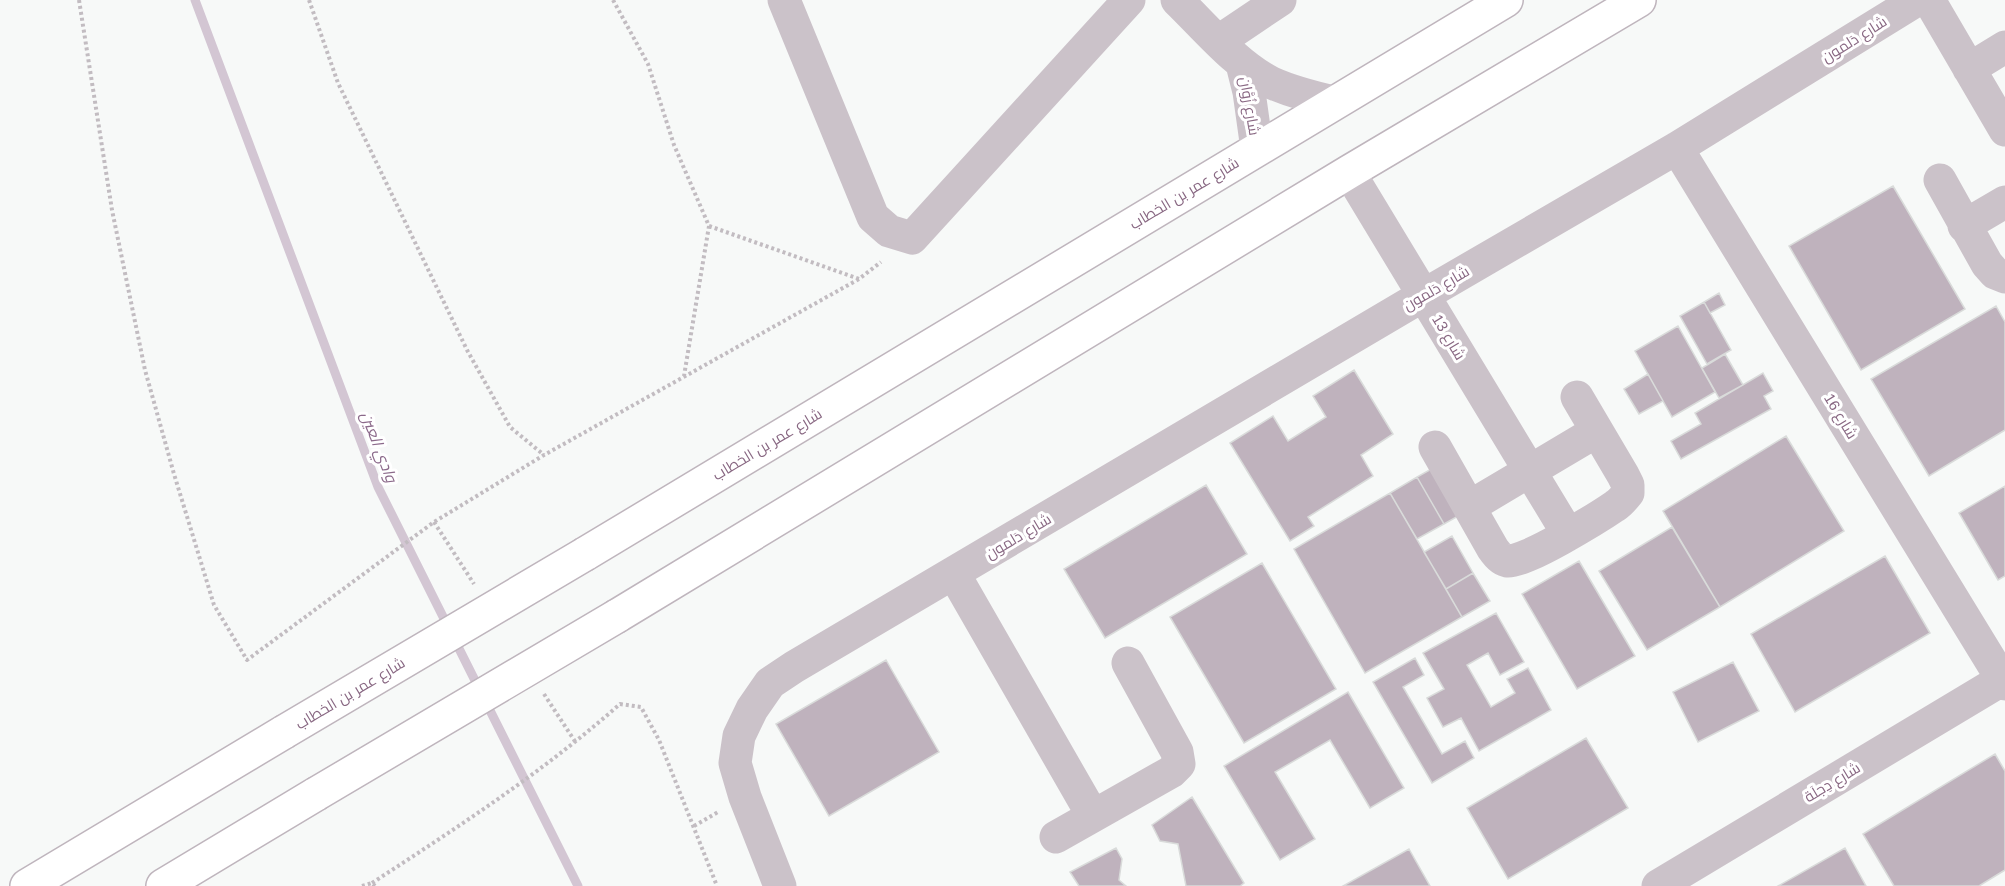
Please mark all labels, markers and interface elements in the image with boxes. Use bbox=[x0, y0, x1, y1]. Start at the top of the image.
street label: شارع دَلمون bbox=[1818, 12, 1891, 68]
street label: شارع زُوَّان bbox=[1234, 75, 1264, 137]
street label: شارع عمر بن الخطاب bbox=[1126, 154, 1243, 235]
street label: شارع دَلمون bbox=[1400, 262, 1474, 316]
street label: شارع 13 bbox=[1426, 311, 1469, 364]
street label: شارع 16 bbox=[1818, 390, 1861, 443]
street label: شارع عمر بن الخطاب bbox=[709, 405, 826, 486]
water label: وادي العين bbox=[354, 409, 401, 487]
street label: شارع دَلمون bbox=[982, 510, 1055, 565]
street label: شارع عمر بن الخطاب bbox=[292, 654, 409, 735]
street label: شارع دِجلَة bbox=[1801, 759, 1865, 808]

